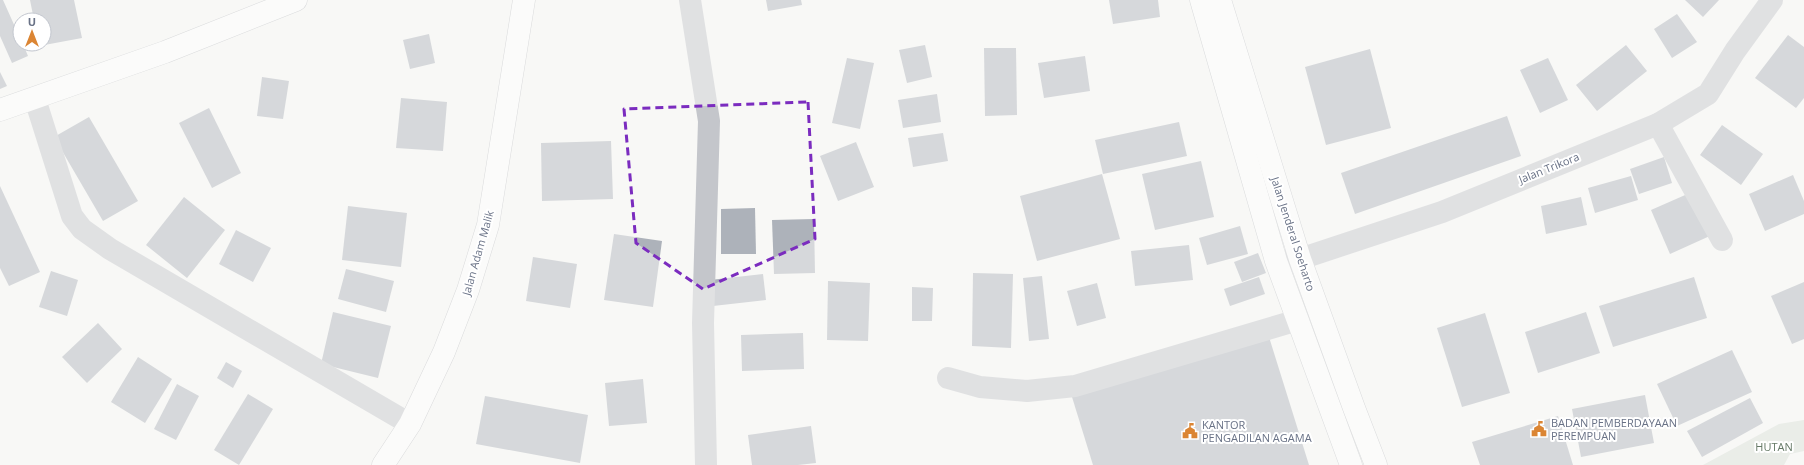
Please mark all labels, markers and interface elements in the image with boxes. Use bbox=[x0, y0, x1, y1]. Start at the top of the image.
north arrow bbox=[12, 12, 52, 52]
text: U bbox=[28, 14, 36, 29]
street label: Jalan Trikora bbox=[1515, 149, 1581, 187]
street label: Jalan Jenderal Soeharto bbox=[1268, 174, 1319, 293]
street label: Jalan Adam Malik bbox=[458, 208, 497, 298]
place label: BADAN PEMBERDAYAAN PEREMPUAN bbox=[1551, 415, 1677, 443]
place label: KANTOR PENGADILAN AGAMA bbox=[1202, 417, 1312, 445]
public building icon: BADAN PEMBERDAYAAN PEREMPUAN bbox=[1530, 420, 1548, 438]
public building icon: KANTOR PENGADILAN AGAMA bbox=[1181, 422, 1199, 440]
park label: HUTAN bbox=[1755, 439, 1793, 454]

